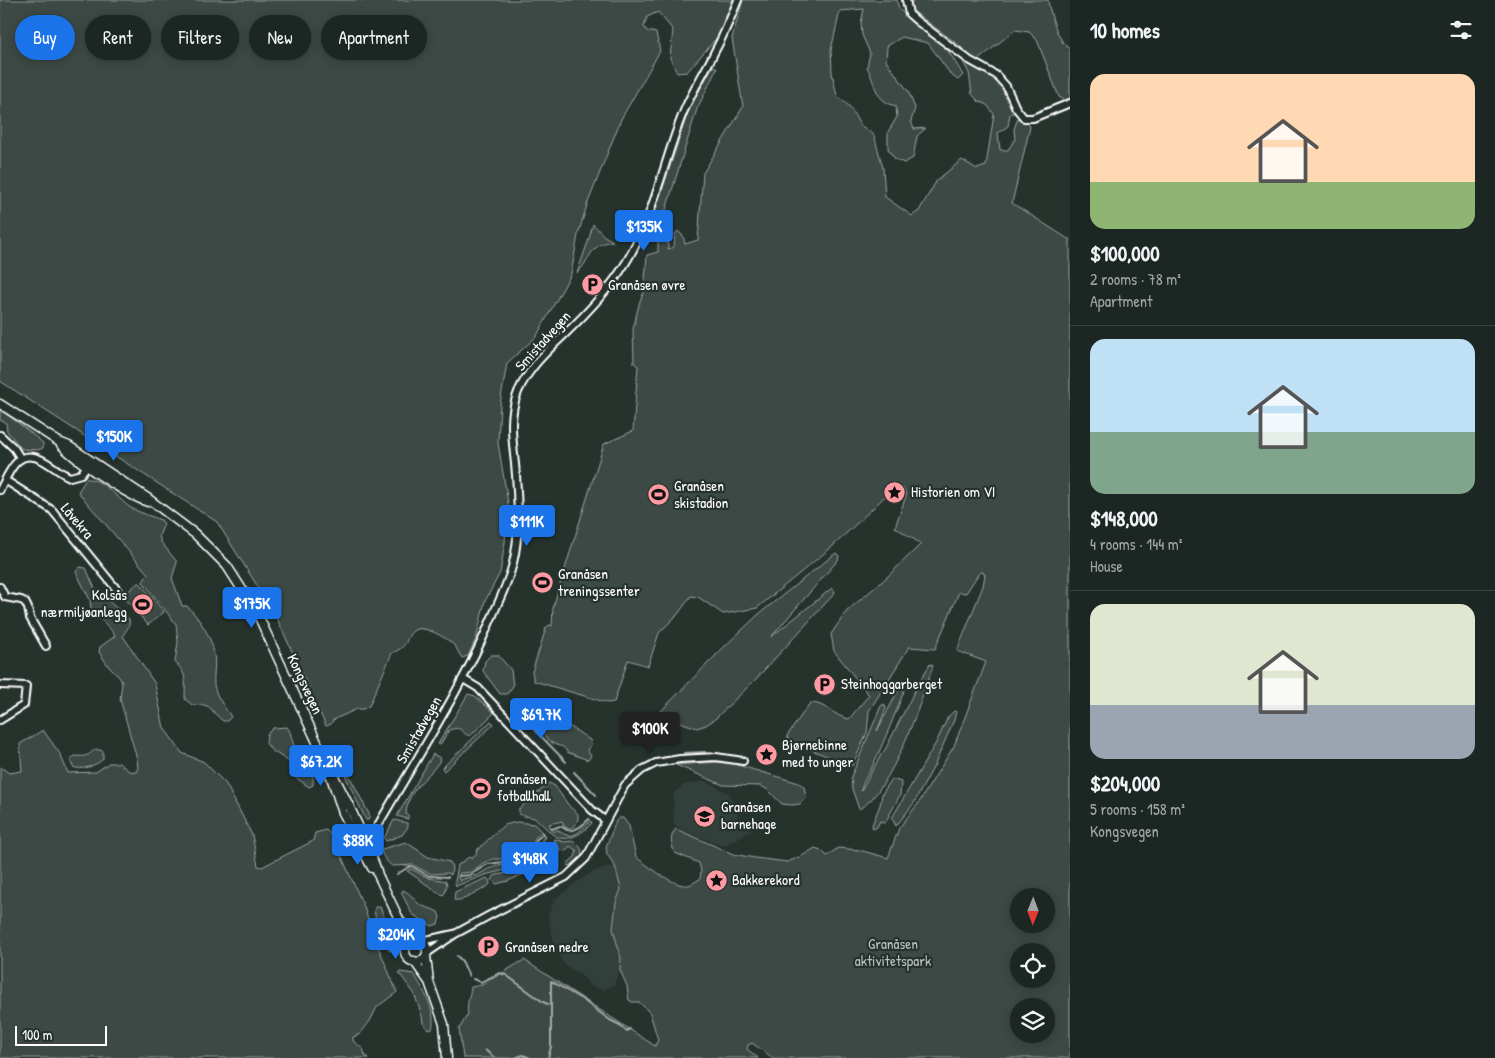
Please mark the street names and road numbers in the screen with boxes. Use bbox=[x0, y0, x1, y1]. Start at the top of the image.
street label: Smistadvegen bbox=[510, 306, 576, 375]
street label: Låvekra bbox=[56, 498, 99, 543]
street label: Kongsvegen bbox=[282, 650, 329, 718]
street label: Smistadvegen bbox=[391, 692, 446, 767]

